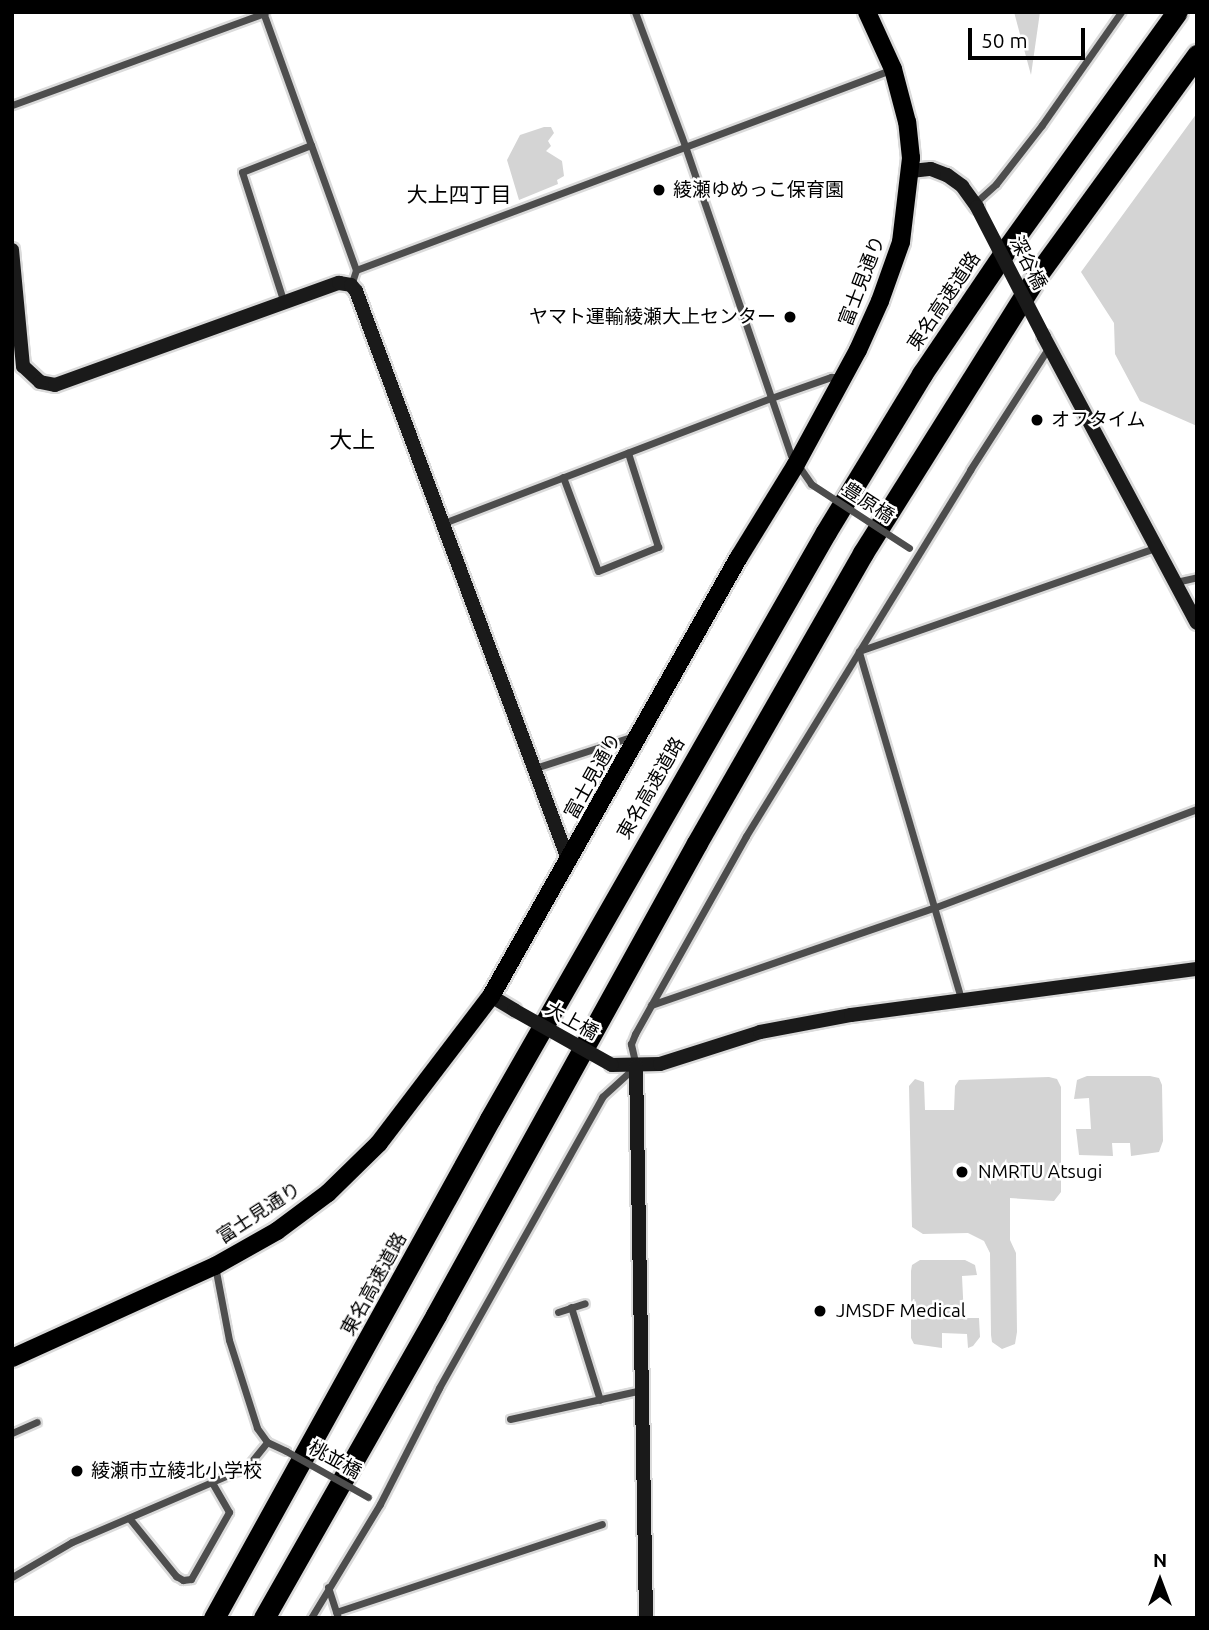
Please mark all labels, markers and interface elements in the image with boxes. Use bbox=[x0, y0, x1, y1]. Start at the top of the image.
scale bar bbox=[971, 14, 1088, 58]
text: 50 m bbox=[981, 28, 1028, 52]
place label: 綾瀬ゆめっこ保育園 bbox=[673, 179, 844, 201]
district label: 大上四丁目 bbox=[407, 181, 511, 207]
marker: 綾瀬ゆめっこ保育園 bbox=[651, 182, 667, 198]
street label: 深谷橋 bbox=[1005, 232, 1051, 294]
street label: 富士見通り bbox=[834, 233, 890, 329]
street label: 東名高速道路 bbox=[903, 247, 985, 355]
place label: ヤマト運輸綾瀬大上センター bbox=[529, 306, 776, 328]
marker: ヤマト運輸綾瀬大上センター bbox=[782, 309, 798, 325]
place label: オフタイム bbox=[1051, 409, 1146, 431]
marker: オフタイム bbox=[1029, 412, 1045, 428]
district label: 大上 bbox=[329, 426, 375, 454]
street label: 豊原橋 bbox=[838, 478, 898, 528]
street label: 富士見通り bbox=[560, 729, 626, 823]
street label: 東名高速道路 bbox=[613, 733, 689, 843]
street label: 大上橋 bbox=[542, 997, 602, 1045]
place label: NMRTU Atsugi bbox=[978, 1161, 1102, 1183]
marker: NMRTU Atsugi bbox=[952, 1162, 972, 1182]
street label: 富士見通り bbox=[213, 1178, 305, 1248]
street label: 東名高速道路 bbox=[336, 1229, 412, 1339]
place label: JMSDF Medical bbox=[836, 1300, 966, 1322]
marker: JMSDF Medical bbox=[810, 1301, 830, 1321]
street label: 桃並橋 bbox=[305, 1436, 365, 1484]
place label: 綾瀬市立綾北小学校 bbox=[91, 1460, 262, 1482]
marker: 綾瀬市立綾北小学校 bbox=[69, 1463, 85, 1479]
north arrow bbox=[1125, 1546, 1195, 1616]
text: N bbox=[1153, 1549, 1167, 1571]

